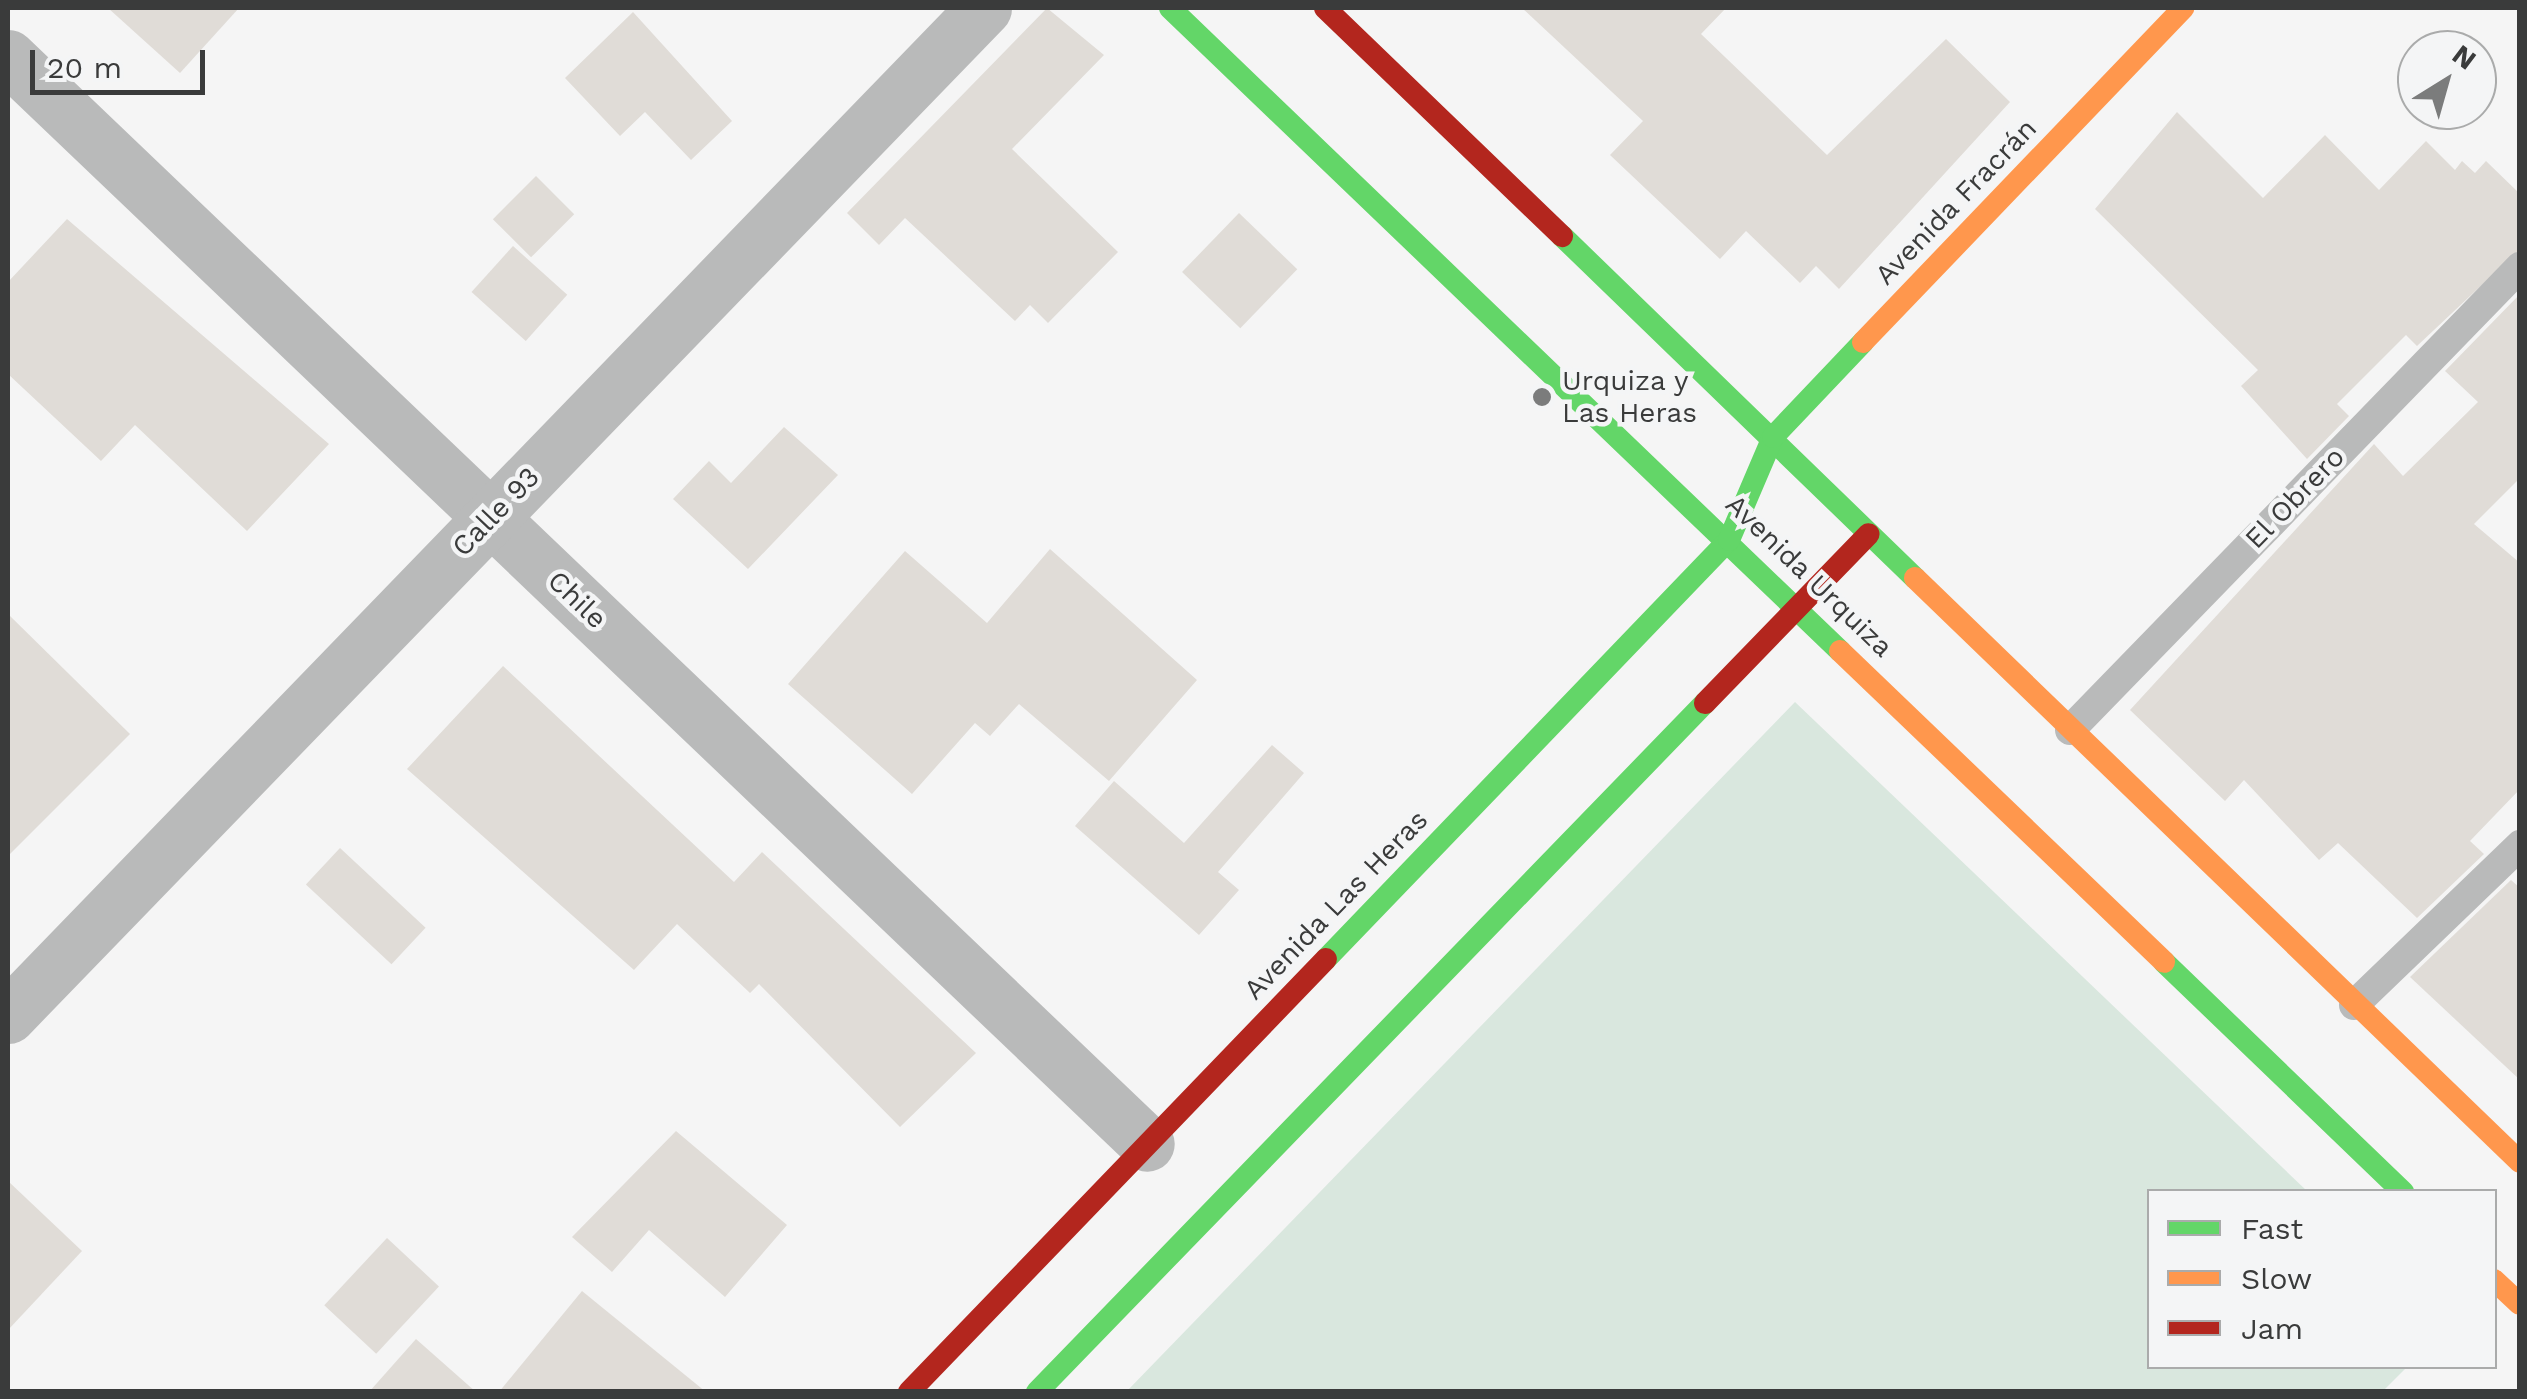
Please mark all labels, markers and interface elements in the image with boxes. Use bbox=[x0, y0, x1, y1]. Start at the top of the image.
scale bar bbox=[35, 30, 210, 92]
north arrow bbox=[2397, 30, 2497, 130]
text: N bbox=[2446, 38, 2482, 77]
text: 20 m bbox=[47, 50, 122, 85]
street label: Avenida Fracrán bbox=[1868, 112, 2044, 292]
place label: Urquiza y Las Heras bbox=[1562, 364, 1697, 430]
marker: Urquiza y Las Heras bbox=[1531, 386, 1553, 408]
street label: El Obrero bbox=[2238, 440, 2352, 556]
street label: Calle 93 bbox=[445, 460, 547, 564]
street label: Avenida Urquiza bbox=[1718, 488, 1900, 664]
street label: Chile bbox=[541, 564, 613, 636]
street label: Avenida Las Heras bbox=[1237, 803, 1435, 1007]
legend bbox=[2147, 1189, 2497, 1369]
text: Fast bbox=[2241, 1211, 2303, 1246]
text: Slow bbox=[2241, 1261, 2312, 1296]
text: Jam bbox=[2241, 1311, 2303, 1346]

